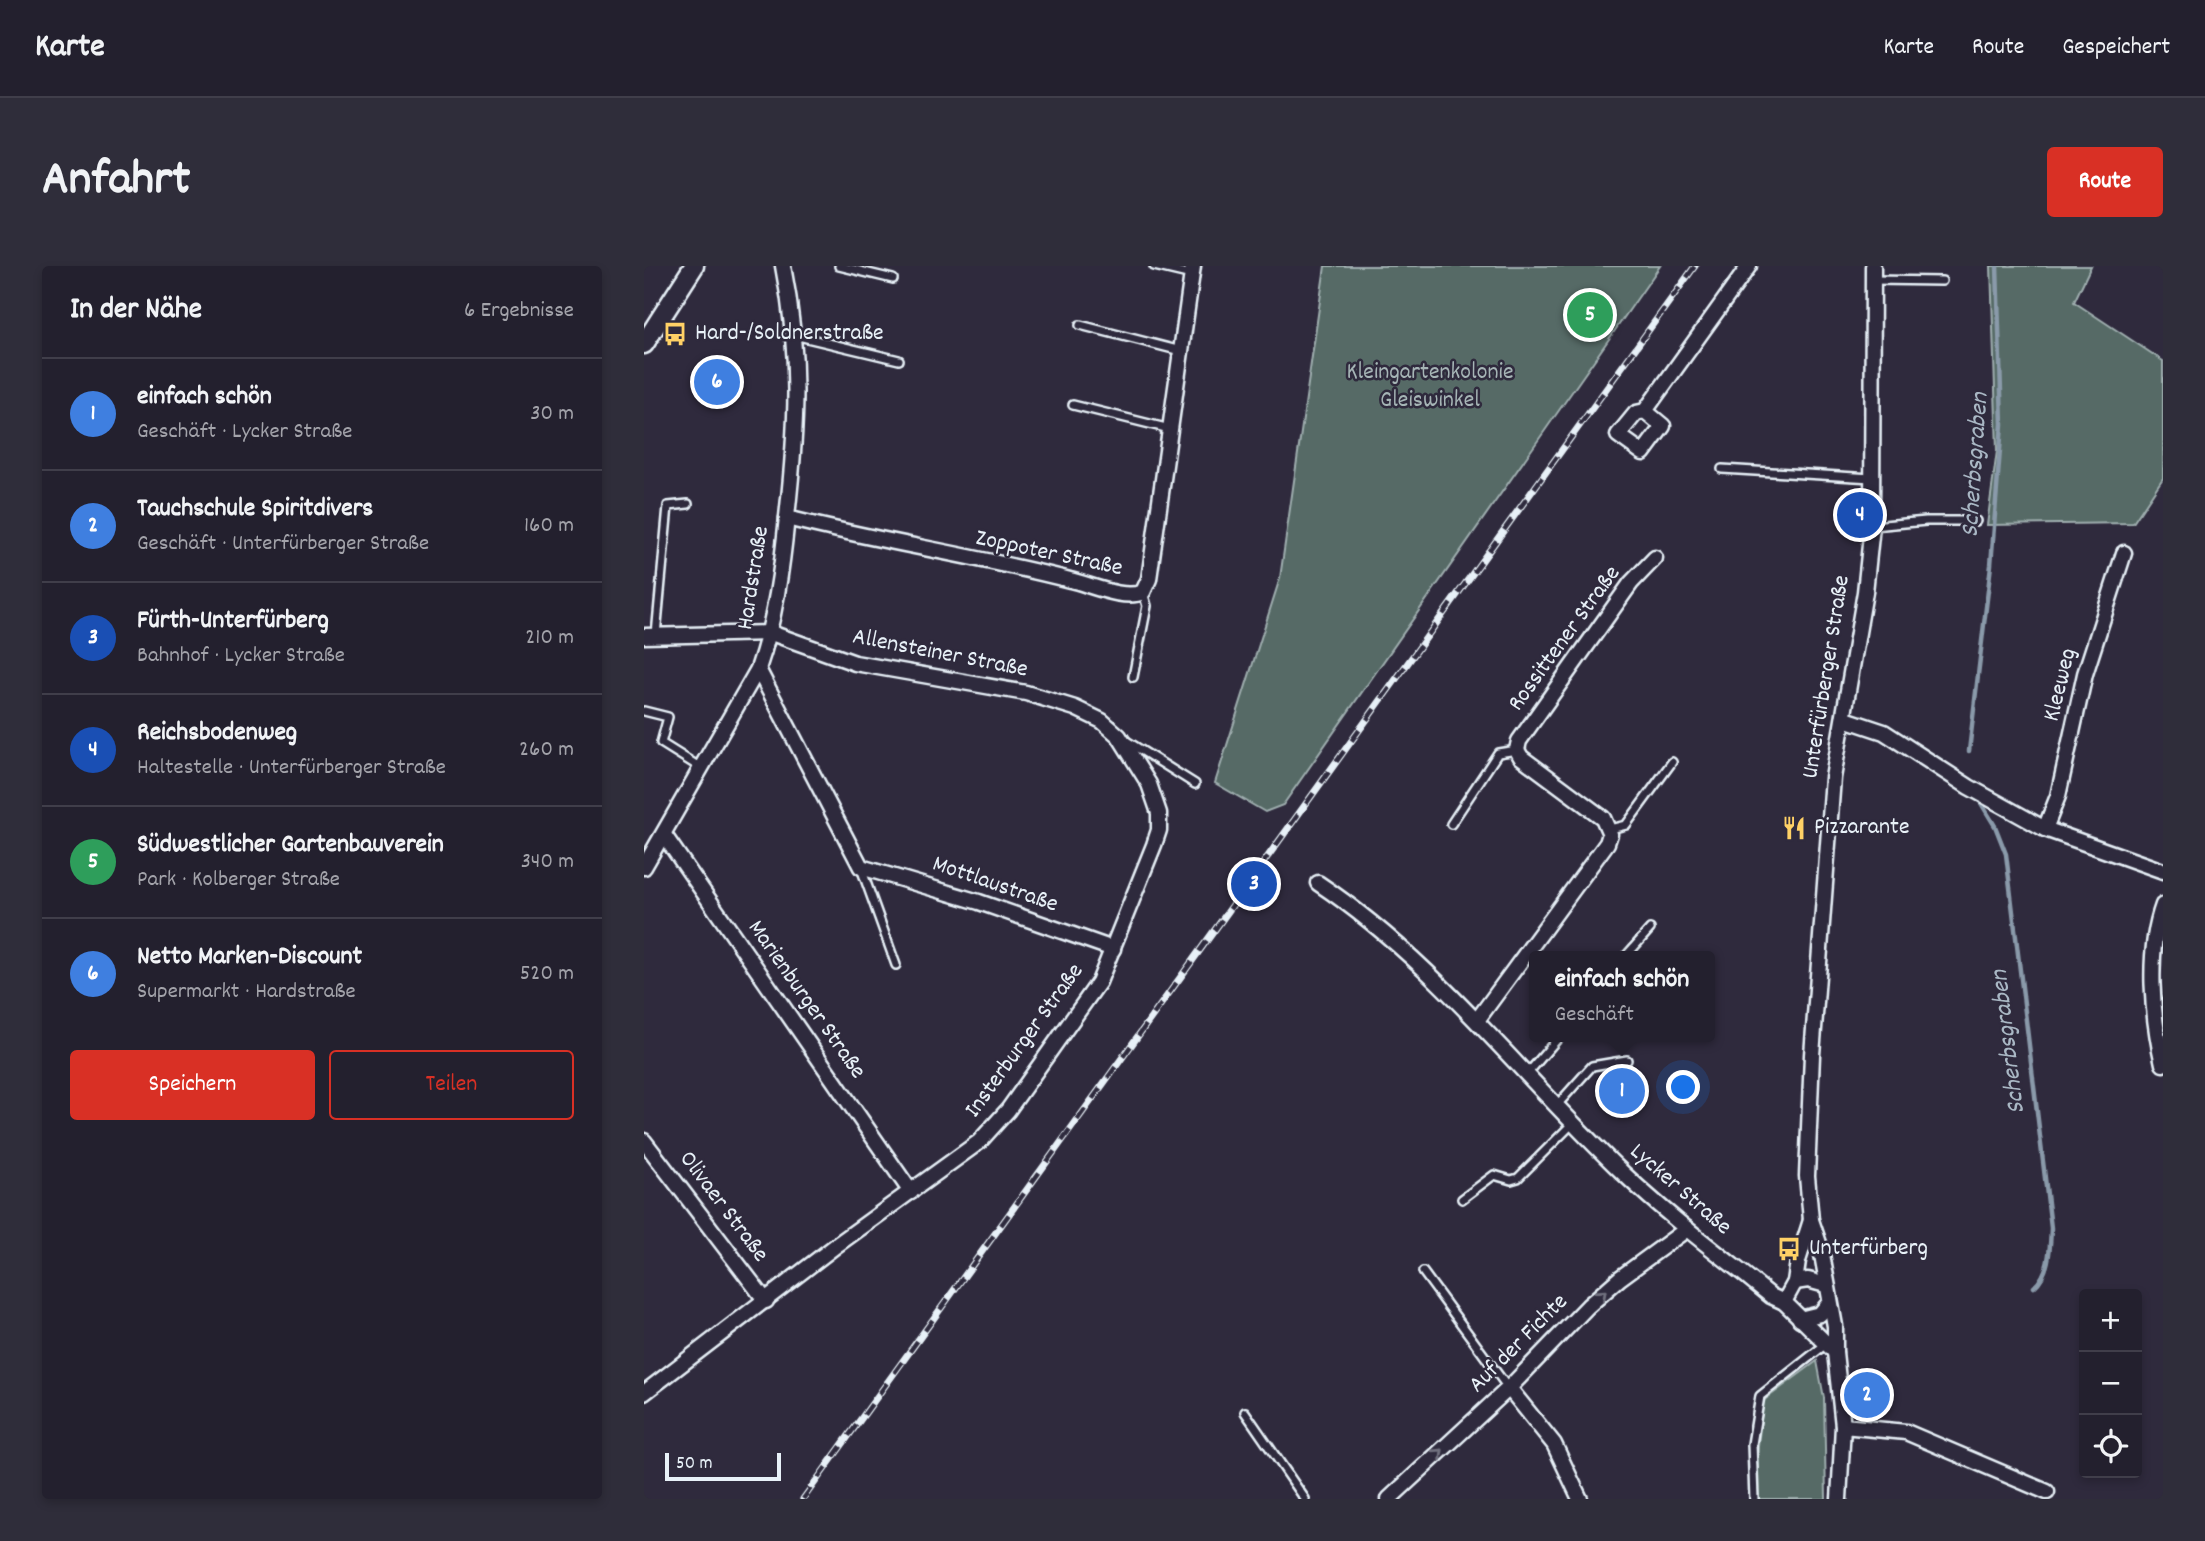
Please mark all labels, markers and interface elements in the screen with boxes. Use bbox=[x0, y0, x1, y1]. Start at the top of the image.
text: Karte bbox=[35, 25, 105, 72]
text: Karte bbox=[1883, 31, 1934, 65]
text: Route bbox=[1972, 31, 2024, 65]
text: Gespeichert bbox=[2062, 31, 2170, 65]
text: Anfahrt bbox=[42, 147, 190, 217]
button: Route bbox=[2047, 147, 2163, 217]
pin: 5 bbox=[1567, 289, 1613, 341]
text: In der Nähe bbox=[70, 290, 202, 333]
text: 6 Ergebnisse bbox=[464, 295, 574, 328]
place label: Hard-/Soldnerstraße bbox=[695, 317, 884, 351]
bus stop icon: Hard-/Soldnerstraße bbox=[661, 320, 689, 348]
pin: 6 bbox=[694, 356, 740, 408]
park label: Kleingartenkolonie Gleiswinkel bbox=[1347, 356, 1513, 418]
text: einfach schön bbox=[137, 379, 272, 416]
water label: Scherbsgraben bbox=[1952, 390, 2000, 539]
text: 1 bbox=[90, 398, 96, 431]
text: 30 m bbox=[530, 398, 574, 431]
text: Geschäft · Lycker Straße bbox=[137, 416, 352, 449]
pin: 4 bbox=[1837, 489, 1883, 541]
text: Tauchschule Spiritdivers bbox=[137, 491, 373, 528]
text: 2 bbox=[88, 510, 98, 543]
text: 160 m bbox=[524, 510, 574, 543]
street label: Zoppoter Straße bbox=[972, 522, 1126, 586]
street label: Hardstraße bbox=[729, 524, 779, 632]
text: Geschäft · Unterfürberger Straße bbox=[137, 528, 429, 561]
street label: Rossittener Straße bbox=[1500, 559, 1630, 719]
street label: Unterfürberger Straße bbox=[1794, 573, 1860, 781]
text: Fürth-Unterfürberg bbox=[137, 603, 329, 640]
street label: Allensteiner Straße bbox=[850, 620, 1030, 688]
text: 3 bbox=[88, 622, 98, 655]
text: 210 m bbox=[525, 622, 574, 655]
text: Bahnhof · Lycker Straße bbox=[137, 640, 345, 673]
street label: Kleeweg bbox=[2035, 645, 2087, 725]
text: Reichsbodenweg bbox=[137, 715, 297, 752]
text: 4 bbox=[88, 734, 98, 767]
text: 260 m bbox=[519, 734, 574, 767]
text: Haltestelle · Unterfürberger Straße bbox=[137, 752, 446, 785]
place label: Pizzarante bbox=[1814, 811, 1909, 845]
restaurant icon: Pizzarante bbox=[1780, 814, 1808, 842]
text: Südwestlicher Gartenbauverein bbox=[137, 827, 444, 864]
text: 5 bbox=[88, 846, 98, 879]
text: 340 m bbox=[521, 846, 574, 879]
street label: Mottlaustraße bbox=[928, 848, 1062, 922]
pin: 3 bbox=[1231, 858, 1277, 910]
text: Park · Kolberger Straße bbox=[137, 864, 340, 897]
street label: Marienburger Straße bbox=[738, 914, 874, 1086]
text: Netto Marken-Discount bbox=[137, 939, 362, 976]
popup bbox=[1529, 951, 1715, 1042]
street label: Insterburger Straße bbox=[957, 957, 1093, 1125]
text: 6 bbox=[87, 958, 99, 991]
text: 520 m bbox=[520, 958, 574, 991]
text: einfach schön bbox=[1555, 962, 1689, 999]
water label: Scherbsgraben bbox=[1982, 967, 2036, 1116]
text: Supermarkt · Hardstraße bbox=[137, 976, 356, 1009]
text: Geschäft bbox=[1555, 999, 1634, 1032]
button: Speichern bbox=[70, 1050, 315, 1120]
button: Teilen bbox=[329, 1050, 574, 1120]
pin: 1 bbox=[1599, 1065, 1645, 1117]
your location bbox=[1666, 1070, 1700, 1104]
street label: Lycker Straße bbox=[1621, 1136, 1739, 1244]
street label: Olivaer Straße bbox=[670, 1144, 776, 1270]
place label: Unterfürberg bbox=[1809, 1232, 1928, 1266]
bus stop icon: Unterfürberg bbox=[1775, 1235, 1803, 1263]
street label: Auf der Fichte bbox=[1461, 1286, 1577, 1402]
map controls bbox=[2079, 1289, 2142, 1478]
button: + bbox=[2079, 1289, 2142, 1352]
one-way arrow bbox=[1594, 1290, 1607, 1302]
button: − bbox=[2079, 1352, 2142, 1415]
pin: 2 bbox=[1844, 1369, 1890, 1421]
button: locate bbox=[2079, 1415, 2142, 1478]
one-way arrow bbox=[1431, 1448, 1444, 1461]
scale bar bbox=[665, 1450, 780, 1482]
text: 50 m bbox=[676, 1451, 713, 1478]

